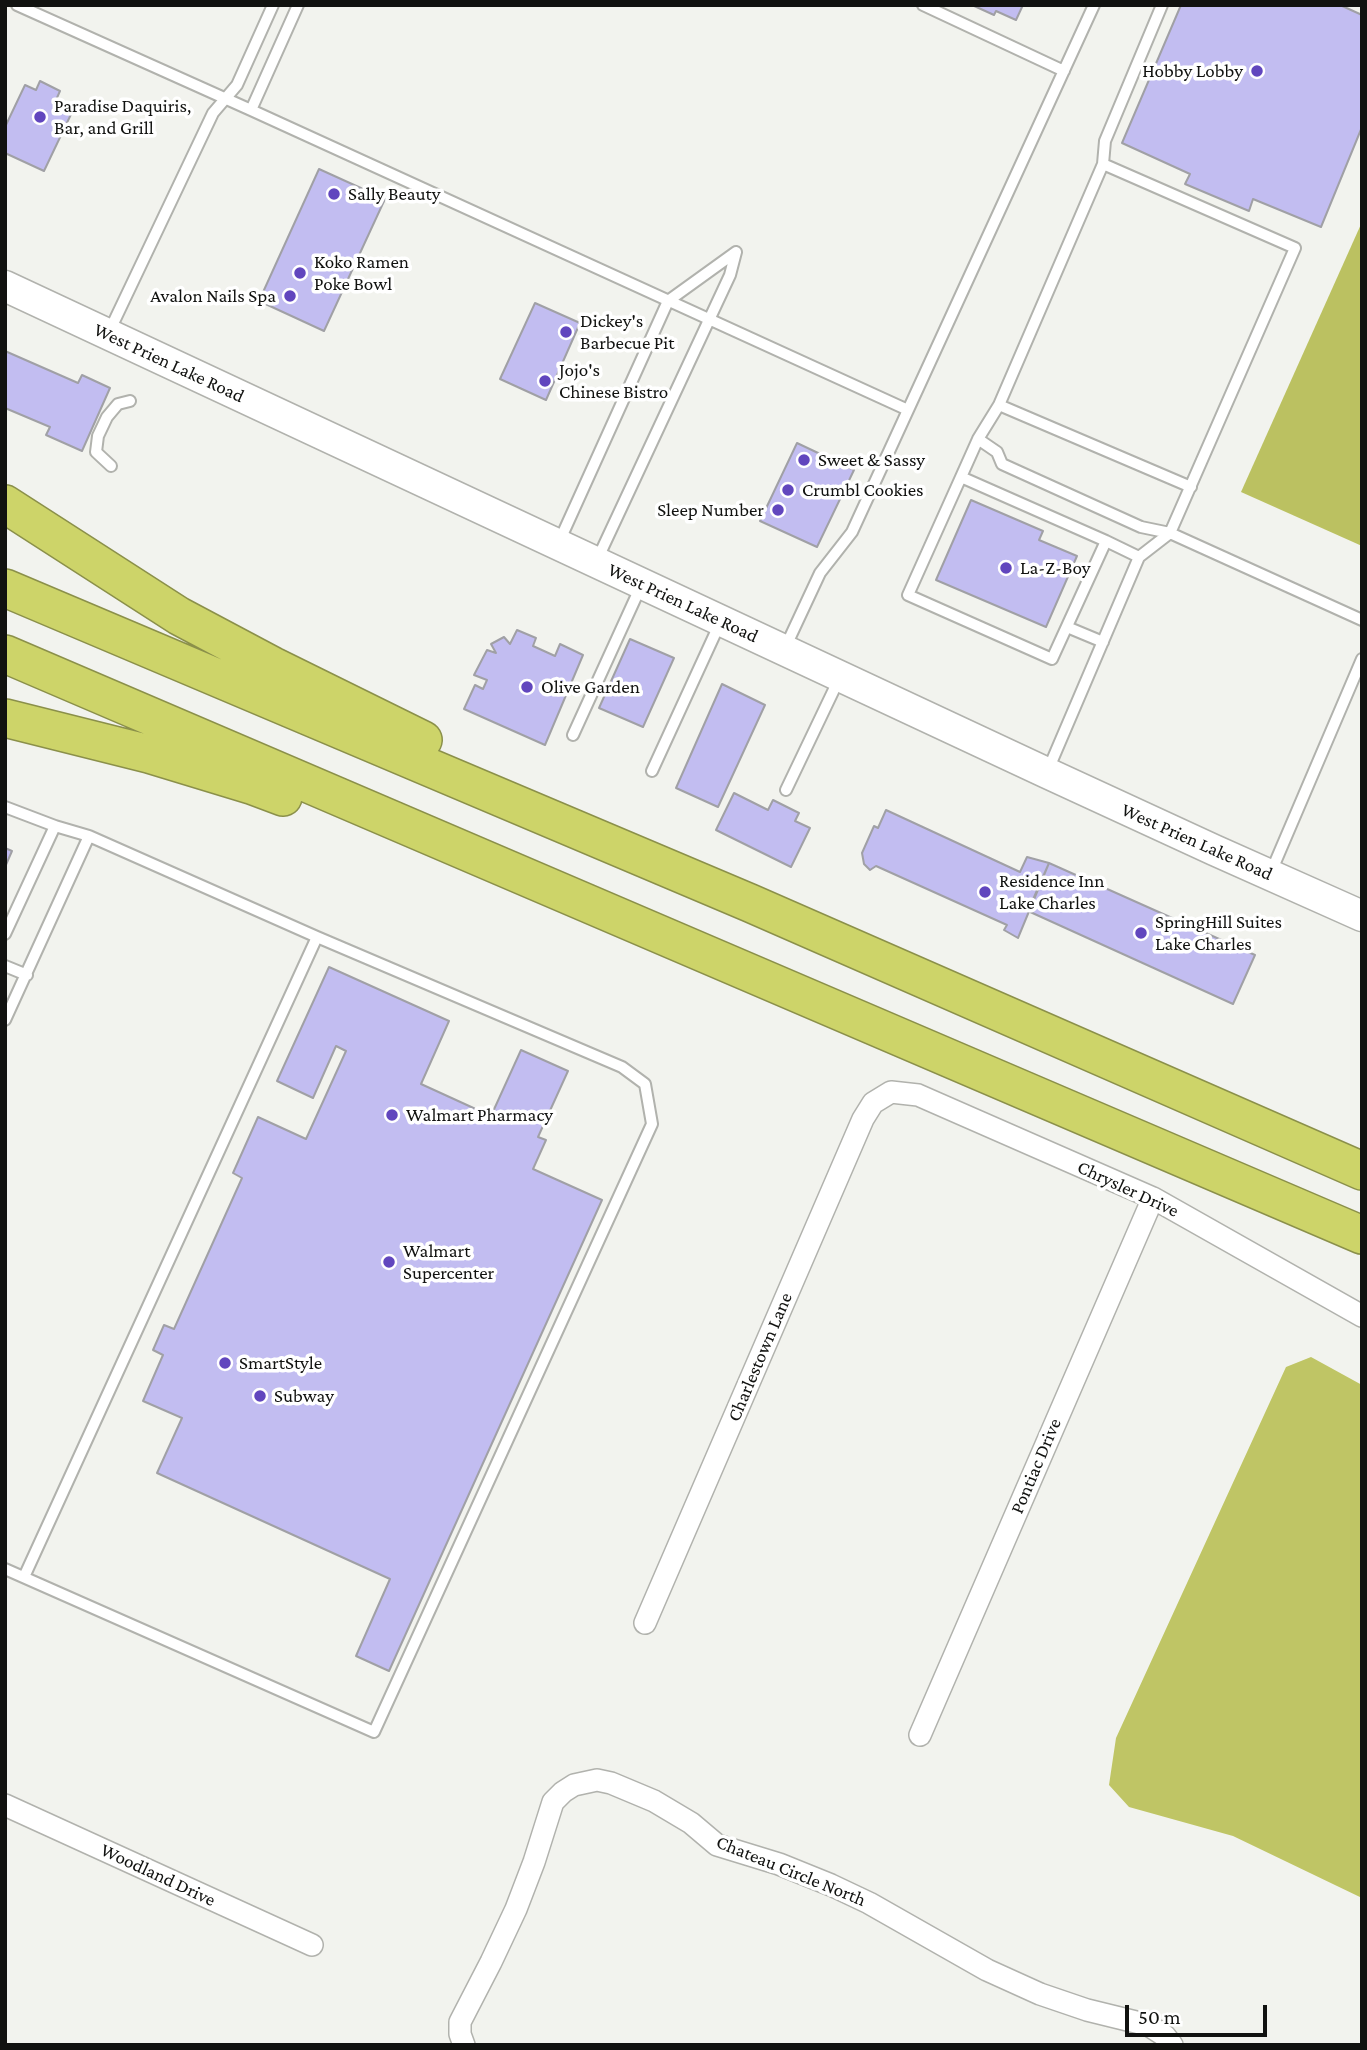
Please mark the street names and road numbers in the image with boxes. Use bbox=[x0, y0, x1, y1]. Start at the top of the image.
street label: West Prien Lake Road bbox=[90, 318, 248, 408]
street label: West Prien Lake Road bbox=[604, 558, 762, 648]
street label: West Prien Lake Road bbox=[1118, 798, 1276, 886]
street label: Chrysler Drive bbox=[1074, 1156, 1182, 1222]
street label: Charlestown Lane bbox=[723, 1289, 797, 1425]
street label: Pontiac Drive bbox=[1006, 1415, 1066, 1517]
street label: Chateau Circle North bbox=[713, 1831, 869, 1911]
street label: Woodland Drive bbox=[97, 1838, 219, 1912]

